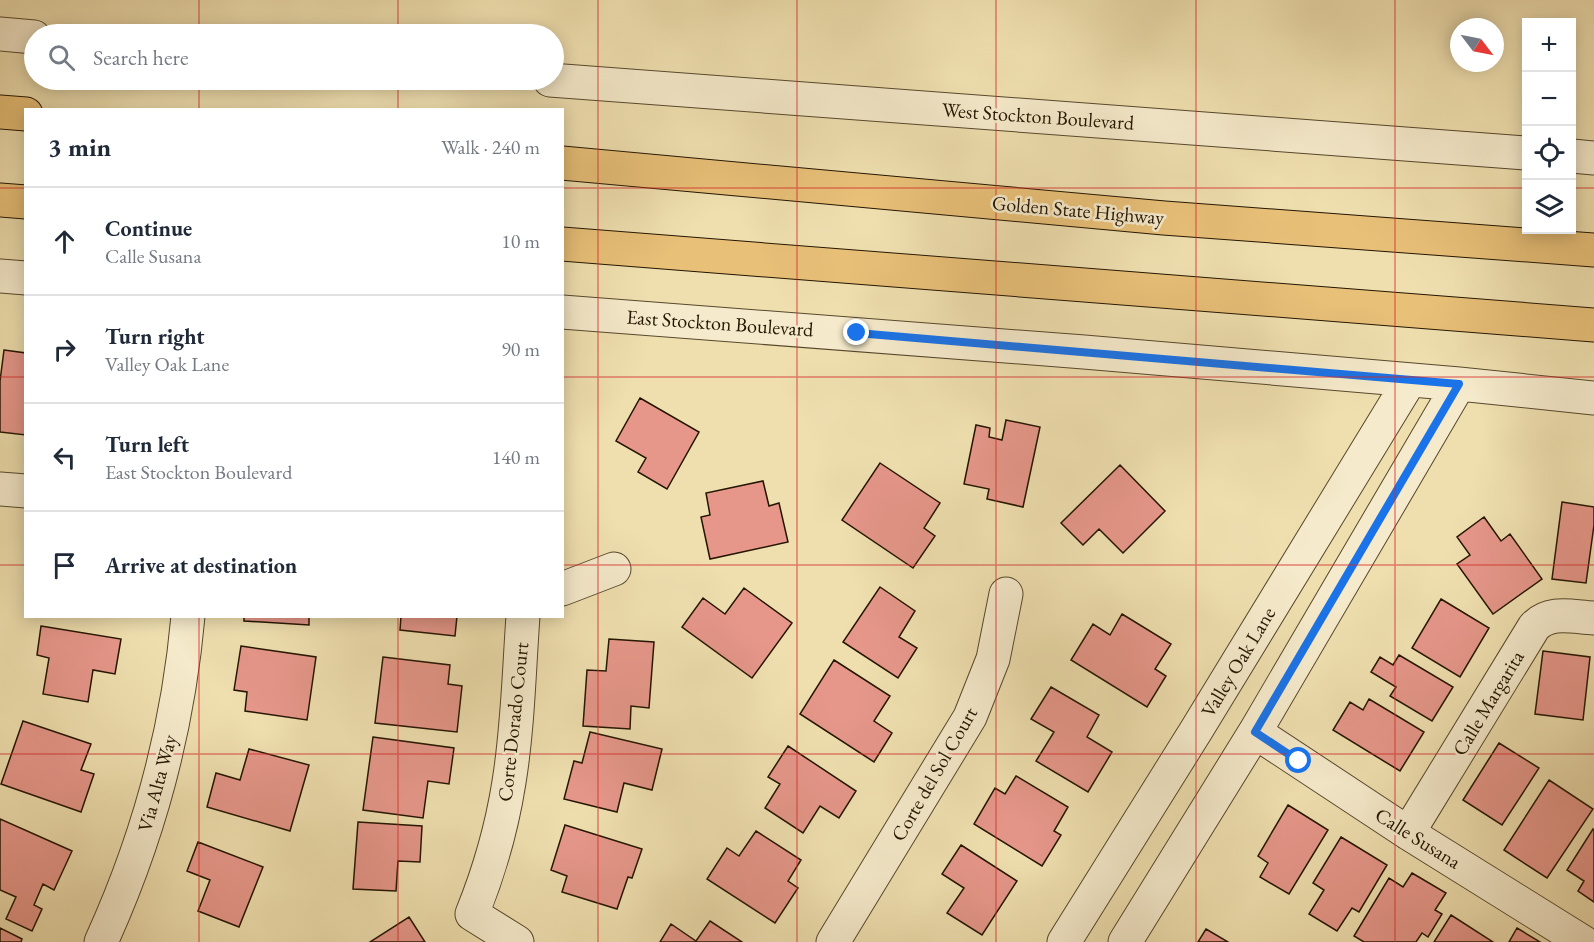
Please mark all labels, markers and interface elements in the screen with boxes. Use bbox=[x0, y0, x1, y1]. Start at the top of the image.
north arrow bbox=[1450, 18, 1504, 72]
map controls bbox=[1522, 18, 1576, 234]
button: + bbox=[1522, 18, 1576, 72]
search box bbox=[24, 24, 564, 90]
icon: search bbox=[45, 41, 78, 74]
text: Search here bbox=[93, 43, 188, 72]
button: − bbox=[1522, 72, 1576, 126]
street label: West Stockton Boulevard bbox=[941, 96, 1136, 136]
button: locate bbox=[1522, 126, 1576, 180]
text: 3 min bbox=[48, 130, 111, 164]
text: Walk · 240 m bbox=[441, 134, 540, 160]
button: layers bbox=[1522, 180, 1576, 234]
street label: Golden State Highway bbox=[991, 190, 1165, 230]
text: Continue bbox=[105, 214, 192, 243]
icon: ahead bbox=[48, 225, 81, 258]
text: 10 m bbox=[501, 228, 540, 254]
text: Calle Susana bbox=[105, 243, 201, 269]
street label: East Stockton Boulevard bbox=[626, 304, 815, 343]
route end bbox=[843, 319, 869, 345]
text: Turn right bbox=[105, 322, 204, 351]
icon: right bbox=[48, 333, 81, 366]
text: 90 m bbox=[501, 336, 540, 362]
text: Valley Oak Lane bbox=[105, 351, 229, 377]
text: Turn left bbox=[105, 430, 189, 459]
icon: left bbox=[48, 441, 81, 474]
text: 140 m bbox=[492, 444, 540, 470]
text: East Stockton Boulevard bbox=[105, 459, 292, 485]
icon: arrive bbox=[48, 549, 81, 582]
text: Arrive at destination bbox=[105, 551, 297, 580]
street label: Valley Oak Lane bbox=[1195, 602, 1281, 722]
street label: Corte Dorado Court bbox=[492, 640, 534, 803]
street label: Calle Margarita bbox=[1446, 646, 1530, 760]
street label: Corte del Sol Court bbox=[885, 702, 983, 846]
street label: Via Alta Way bbox=[132, 731, 183, 835]
route start bbox=[1285, 747, 1311, 773]
street label: Calle Susana bbox=[1370, 801, 1466, 875]

